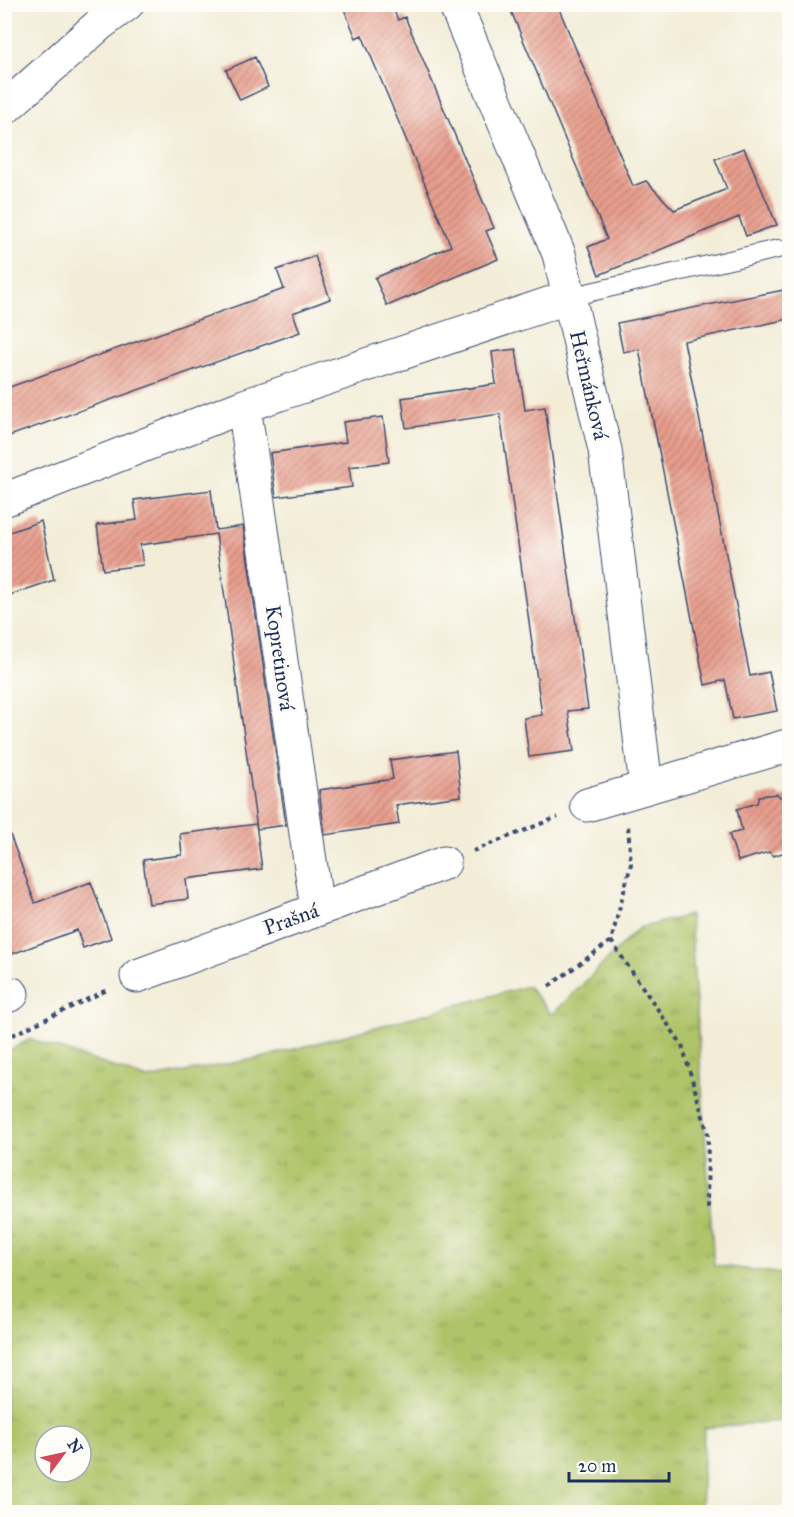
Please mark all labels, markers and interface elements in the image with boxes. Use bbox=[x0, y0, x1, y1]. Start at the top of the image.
street label: Heřmánková bbox=[564, 328, 614, 442]
street label: Kopretinová bbox=[260, 604, 300, 713]
street label: Prašná bbox=[260, 897, 322, 941]
north arrow bbox=[33, 1424, 93, 1484]
text: N bbox=[63, 1435, 87, 1457]
scale bar bbox=[569, 1445, 670, 1483]
text: 20 m bbox=[578, 1455, 616, 1477]

